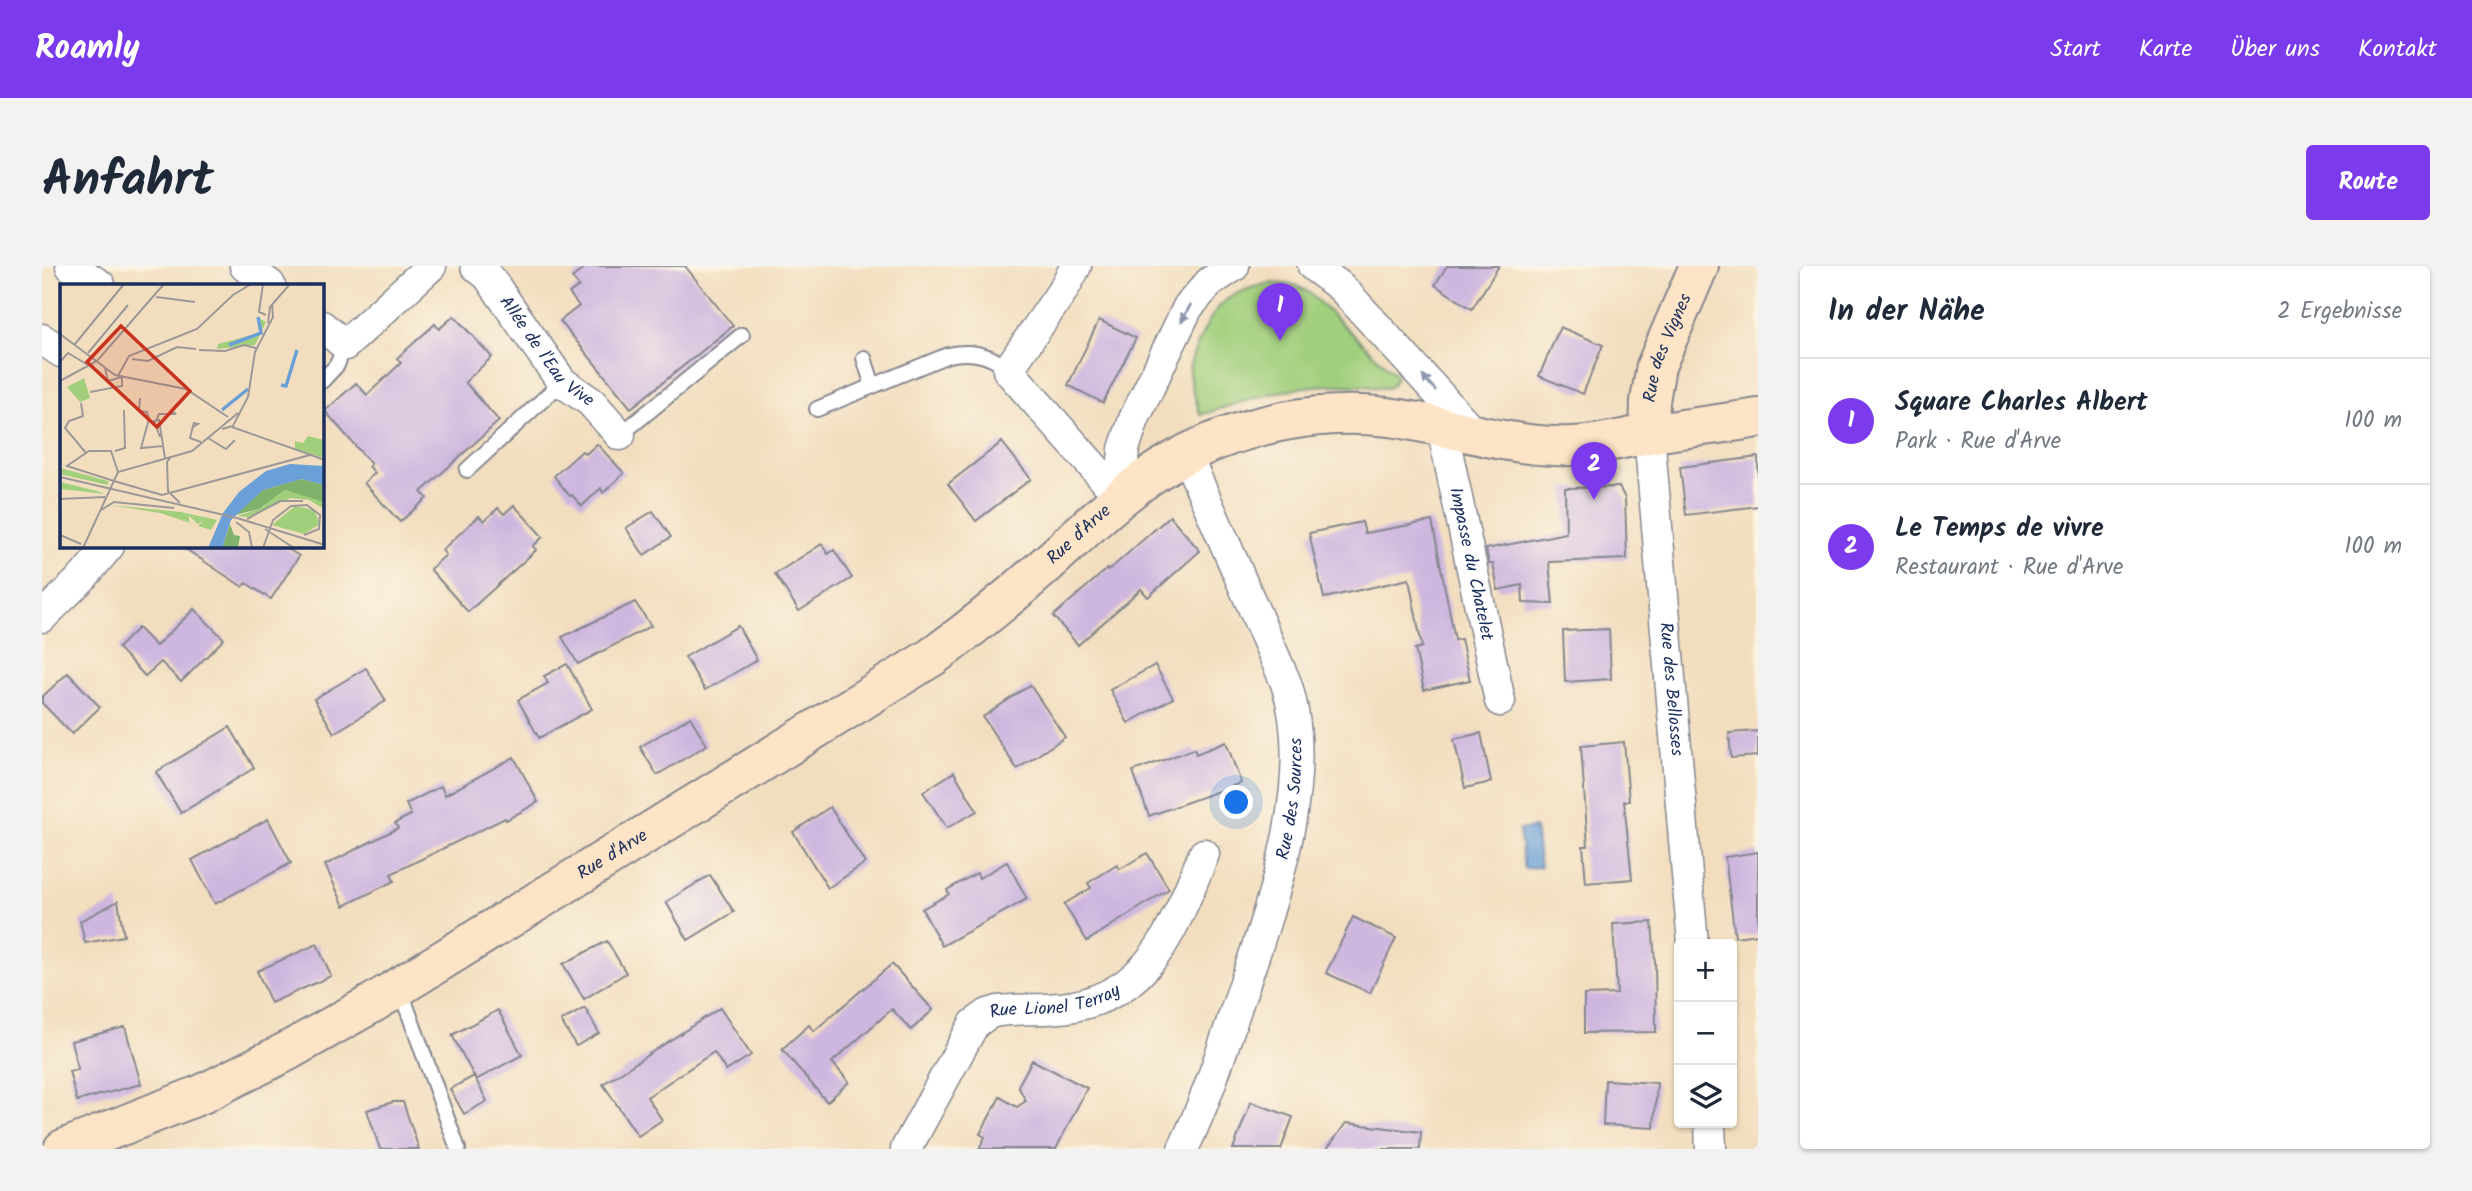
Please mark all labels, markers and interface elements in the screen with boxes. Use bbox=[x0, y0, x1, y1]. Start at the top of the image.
text: Roamly bbox=[35, 23, 140, 76]
text: Start bbox=[2050, 30, 2101, 69]
text: Karte bbox=[2139, 30, 2192, 69]
text: Über uns bbox=[2230, 30, 2320, 69]
text: Kontakt bbox=[2358, 30, 2437, 69]
text: Anfahrt bbox=[42, 143, 214, 221]
button: Route bbox=[2306, 145, 2430, 220]
pin: 1 bbox=[1257, 283, 1303, 341]
inset map bbox=[60, 284, 324, 548]
text: In der Nähe bbox=[1828, 288, 1985, 336]
street label: Rue des Vignes bbox=[1636, 289, 1700, 405]
street label: Allée de l'Eau Vive bbox=[492, 290, 600, 415]
text: 2 Ergebnisse bbox=[2277, 294, 2402, 330]
one-way arrow bbox=[1180, 303, 1192, 323]
one-way arrow bbox=[1422, 375, 1438, 392]
text: Square Charles Albert bbox=[1895, 382, 2148, 424]
text: 1 bbox=[1848, 403, 1854, 439]
text: 100 m bbox=[2344, 403, 2402, 439]
text: Park · Rue d'Arve bbox=[1895, 424, 2061, 460]
pin: 2 bbox=[1571, 442, 1617, 500]
street label: Impasse du Chatelet bbox=[1441, 485, 1502, 644]
street label: Rue d'Arve bbox=[1040, 497, 1118, 572]
text: Le Temps de vivre bbox=[1895, 508, 2104, 550]
text: 2 bbox=[1844, 529, 1858, 565]
text: 100 m bbox=[2344, 529, 2402, 565]
text: Restaurant · Rue d'Arve bbox=[1895, 550, 2123, 586]
street label: Rue des Bellosses bbox=[1651, 621, 1691, 757]
street label: Rue des Sources bbox=[1269, 737, 1311, 863]
your location bbox=[1219, 785, 1253, 819]
street label: Rue d'Arve bbox=[571, 822, 654, 888]
map controls bbox=[1674, 939, 1737, 1128]
button: + bbox=[1674, 939, 1737, 1002]
street label: Rue Lionel Terray bbox=[986, 976, 1127, 1027]
button: − bbox=[1674, 1002, 1737, 1065]
button: layers bbox=[1674, 1065, 1737, 1128]

